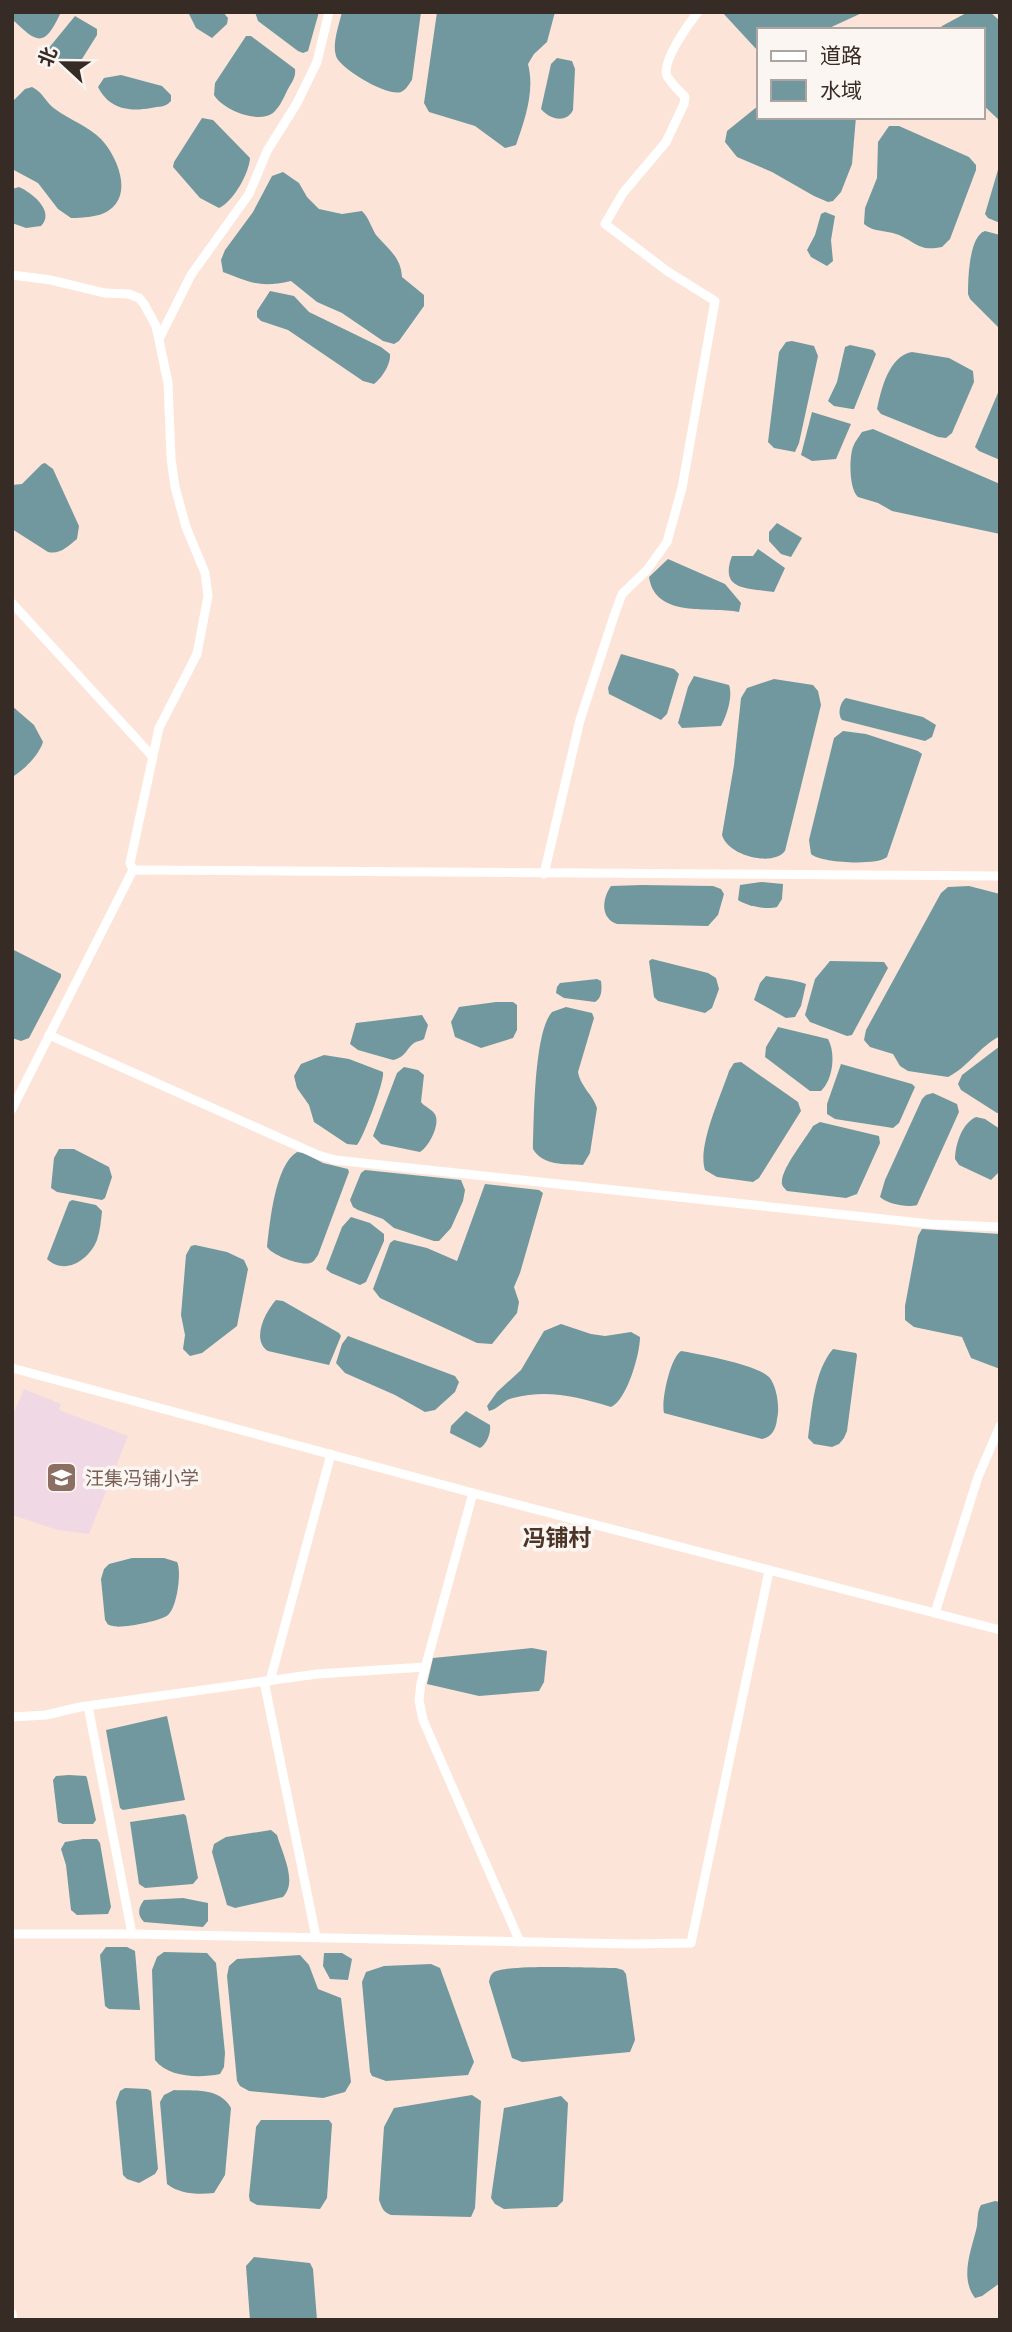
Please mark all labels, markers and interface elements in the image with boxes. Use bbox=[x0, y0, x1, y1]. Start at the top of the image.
north arrow bbox=[28, 28, 98, 98]
legend bbox=[757, 28, 984, 119]
text: 道路 bbox=[820, 43, 862, 68]
text: 北 bbox=[33, 44, 62, 70]
text: 水域 bbox=[820, 78, 862, 103]
school or university icon: 汪集冯铺小学 bbox=[45, 1461, 79, 1495]
place label: 汪集冯铺小学 bbox=[85, 1467, 199, 1490]
district label: 冯铺村 bbox=[523, 1525, 592, 1552]

